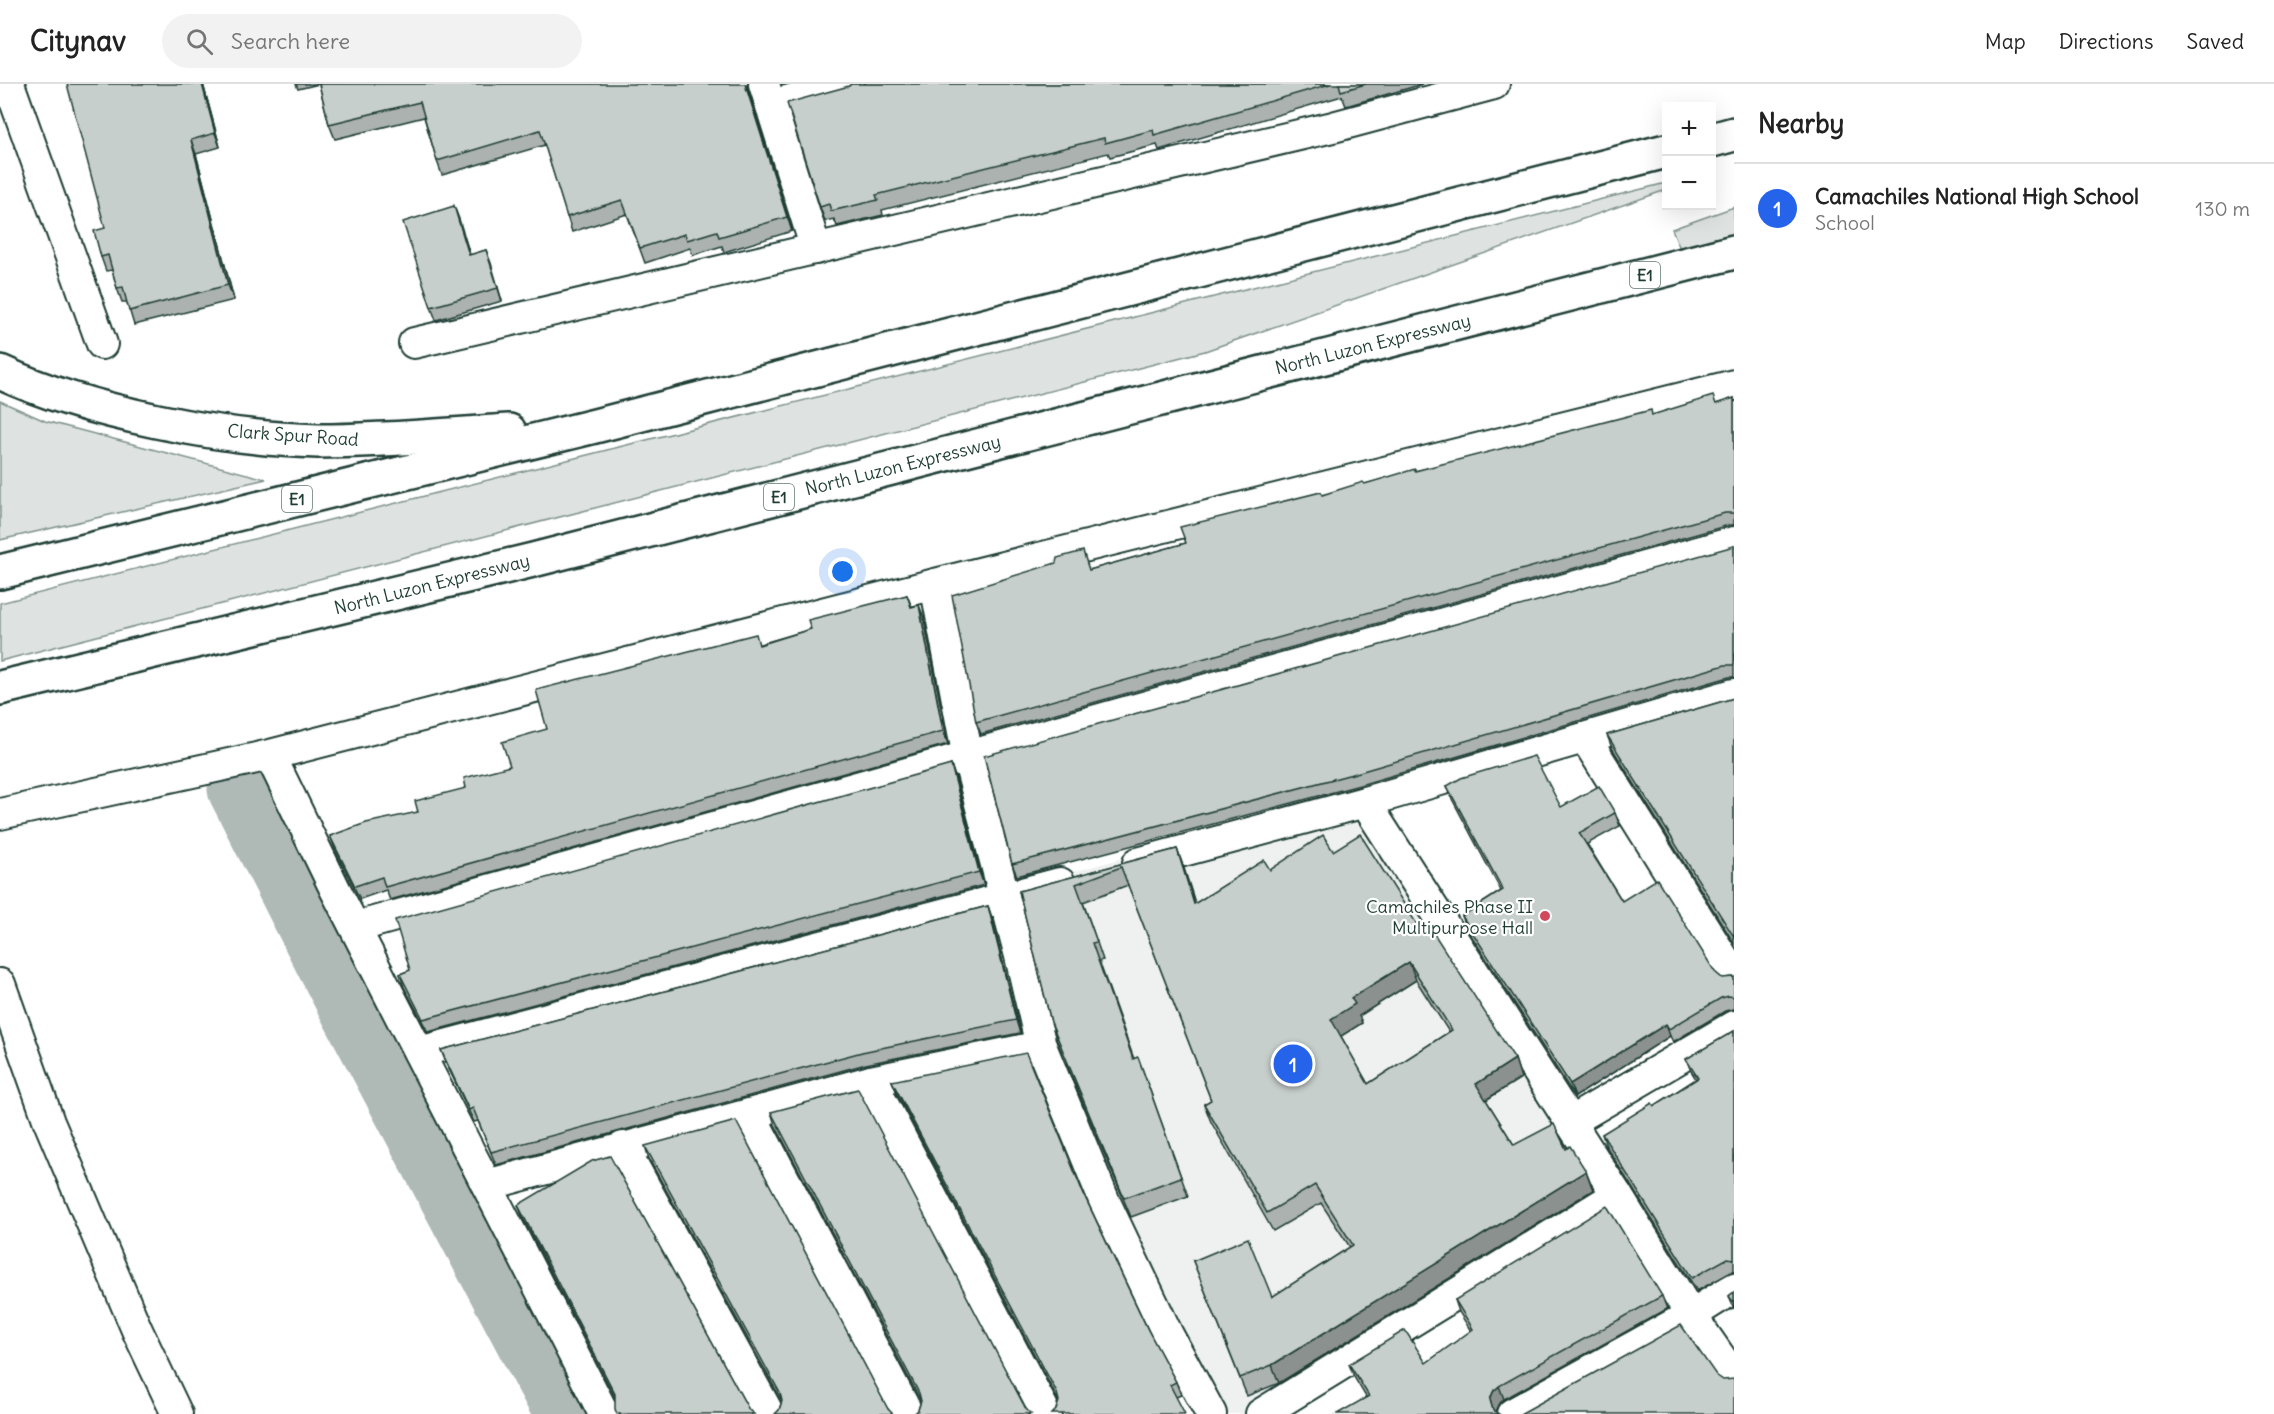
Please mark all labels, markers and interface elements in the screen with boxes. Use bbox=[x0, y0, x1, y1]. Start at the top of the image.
search box bbox=[162, 14, 582, 68]
text: Citynav bbox=[30, 23, 126, 59]
icon: search bbox=[183, 25, 216, 58]
text: Search here bbox=[231, 27, 350, 55]
text: Map bbox=[1985, 28, 2026, 55]
text: Directions bbox=[2059, 28, 2153, 55]
text: Saved bbox=[2186, 28, 2244, 55]
map controls bbox=[1662, 102, 1716, 210]
button: + bbox=[1662, 102, 1716, 156]
text: Nearby bbox=[1758, 107, 1844, 140]
button: − bbox=[1662, 156, 1716, 210]
text: Camachiles National High School bbox=[1815, 182, 2139, 210]
text: 1 bbox=[1774, 196, 1781, 221]
text: 130 m bbox=[2195, 196, 2250, 221]
text: School bbox=[1815, 210, 1875, 235]
road number: E1 bbox=[1630, 262, 1660, 288]
street label: North Luzon Expressway bbox=[1273, 309, 1473, 379]
street label: Clark Spur Road bbox=[227, 419, 360, 451]
street label: North Luzon Expressway bbox=[803, 430, 1003, 500]
road number: E1 bbox=[764, 484, 794, 510]
road number: E1 bbox=[282, 486, 312, 512]
street label: North Luzon Expressway bbox=[332, 549, 532, 619]
your location bbox=[828, 557, 857, 586]
place label: Camachiles Phase II Multipurpose Hall bbox=[1366, 895, 1533, 939]
marker: Camachiles Phase II Multipurpose Hall bbox=[1538, 909, 1552, 923]
pin: 1 bbox=[1274, 1042, 1312, 1086]

